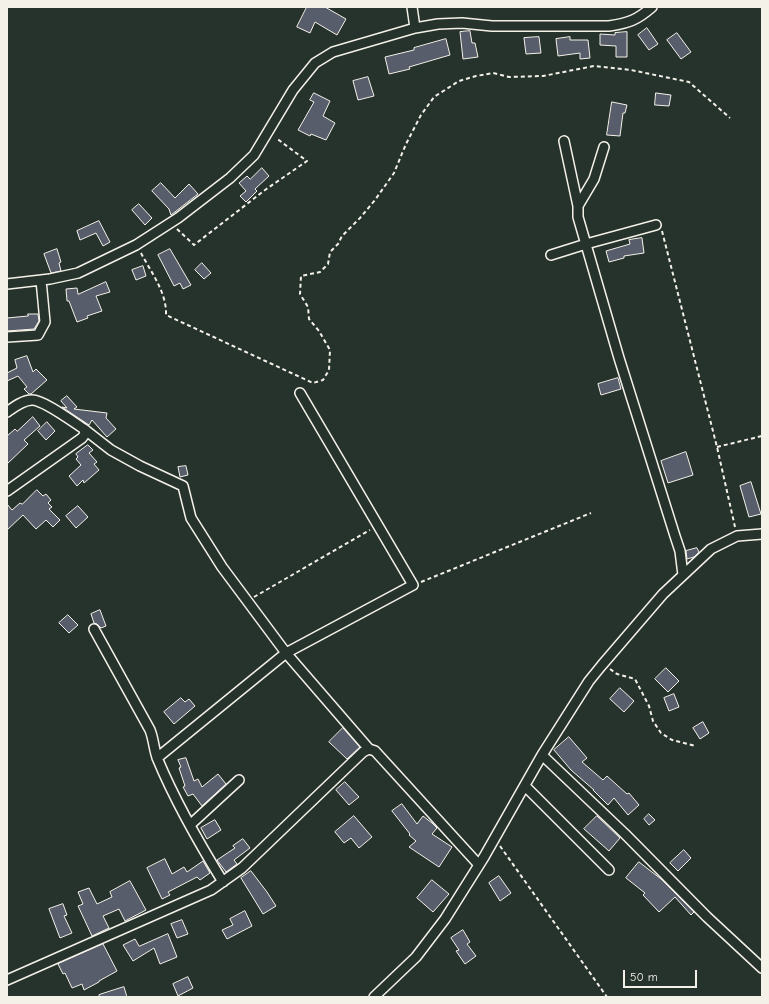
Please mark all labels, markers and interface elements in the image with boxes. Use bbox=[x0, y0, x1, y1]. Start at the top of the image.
scale bar bbox=[625, 962, 699, 988]
text: 50 m bbox=[630, 970, 658, 984]

